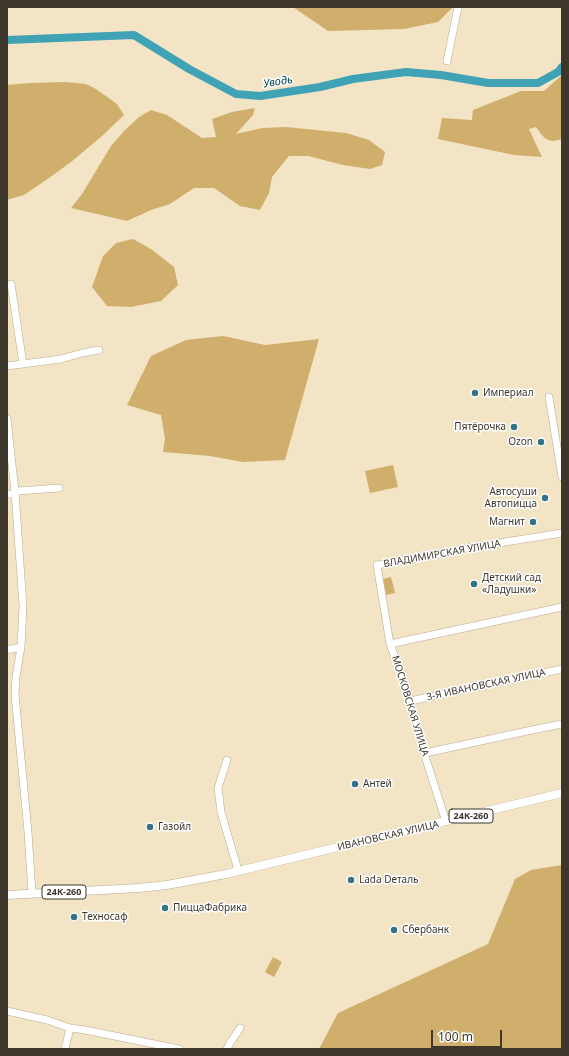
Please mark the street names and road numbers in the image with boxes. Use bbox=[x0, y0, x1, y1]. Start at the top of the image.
street label: ВЛАДИМИРСКАЯ УЛИЦА bbox=[382, 538, 502, 570]
street label: МОСКОВСКАЯ УЛИЦА bbox=[389, 654, 431, 758]
street label: 3-Я ИВАНОВСКАЯ УЛИЦА bbox=[425, 667, 547, 703]
road number: 24К-260 bbox=[449, 809, 493, 823]
street label: ИВАНОВСКАЯ УЛИЦА bbox=[336, 819, 440, 853]
road number: 24К-260 bbox=[42, 885, 86, 899]

